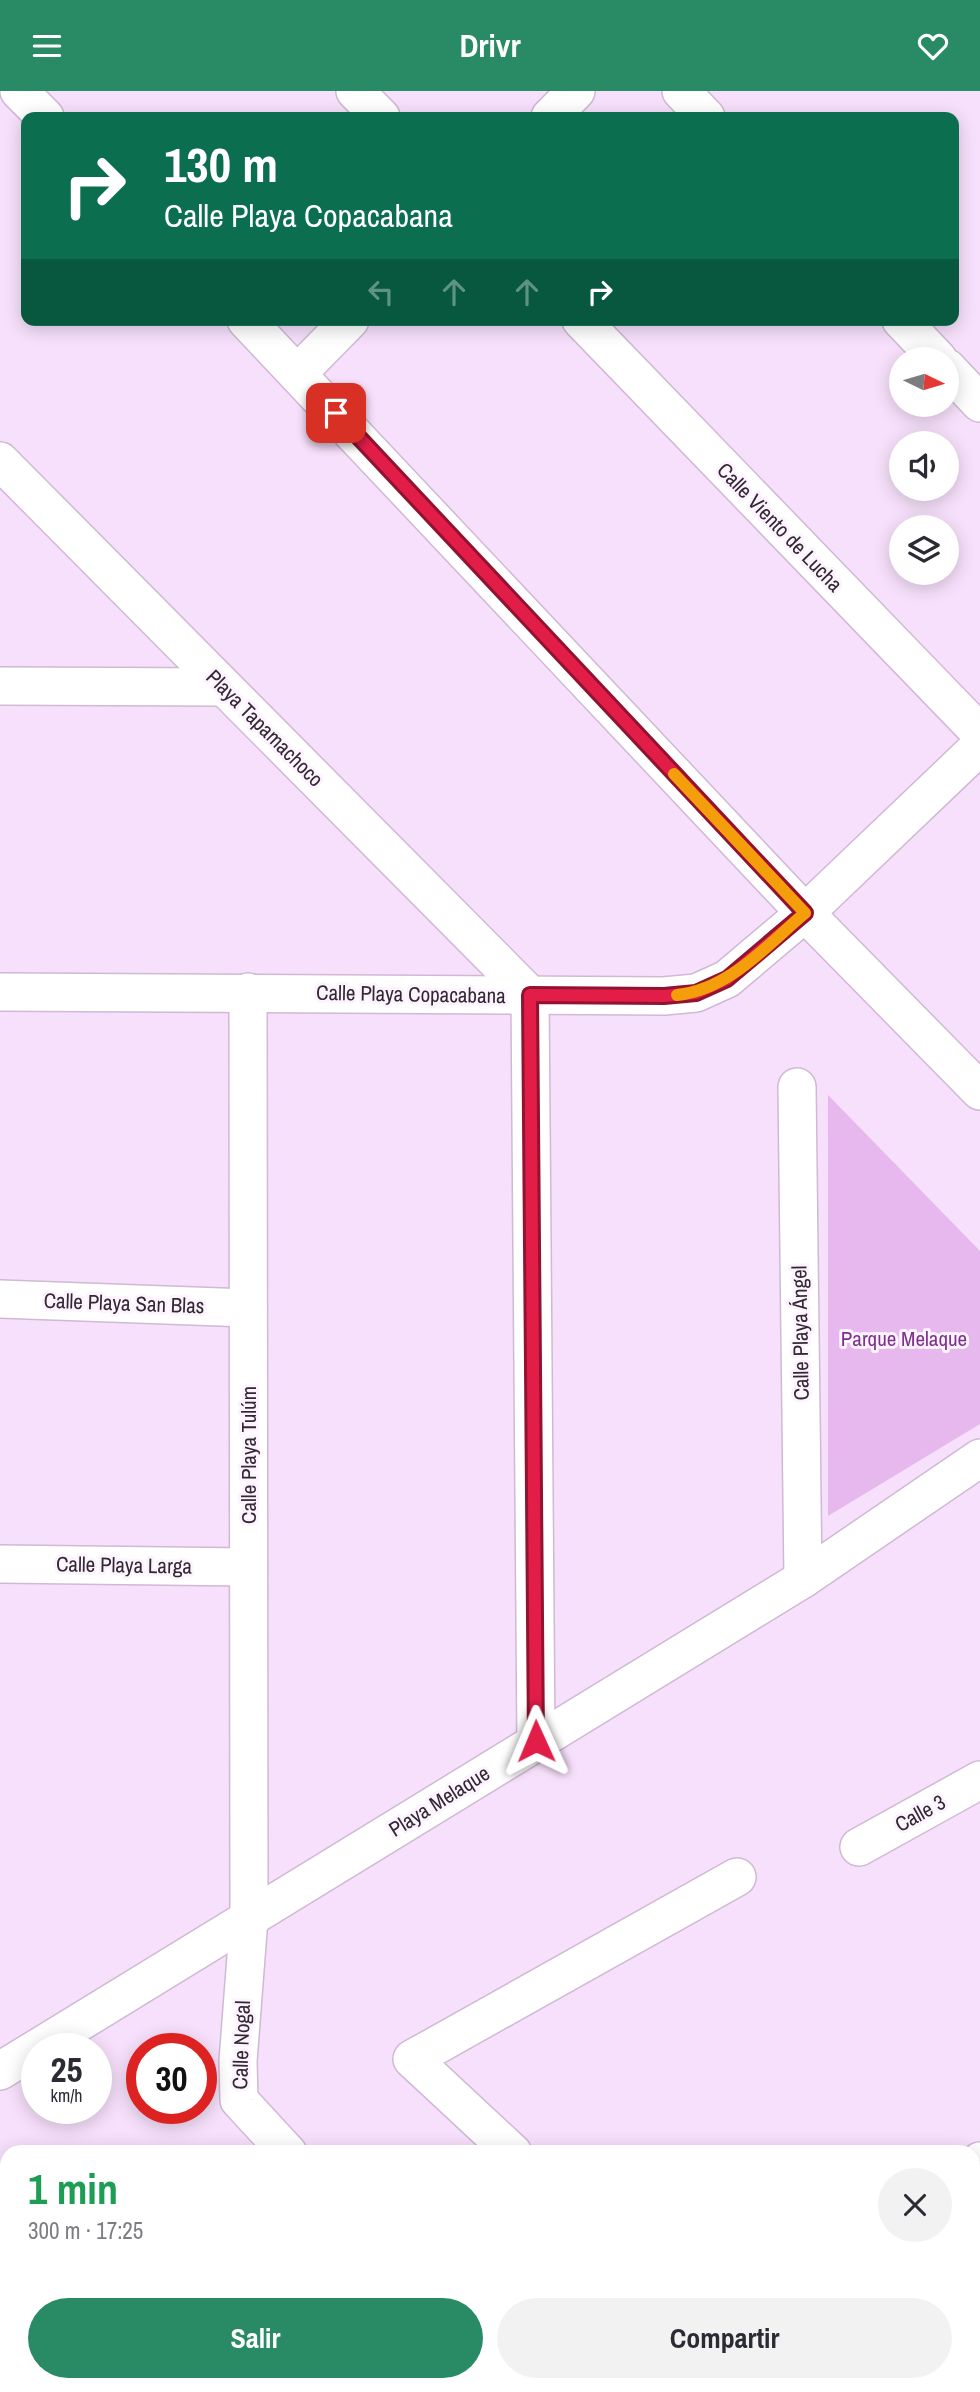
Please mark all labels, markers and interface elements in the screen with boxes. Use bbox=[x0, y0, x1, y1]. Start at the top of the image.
text: Drivr bbox=[459, 24, 521, 67]
icon: menu bbox=[28, 27, 66, 65]
icon: heart bbox=[914, 27, 952, 65]
text: 130 m bbox=[164, 131, 278, 197]
icon: right bbox=[49, 140, 140, 231]
text: Calle Playa Copacabana bbox=[164, 194, 453, 237]
icon: left bbox=[362, 273, 400, 311]
icon: ahead bbox=[435, 273, 473, 311]
icon: ahead bbox=[508, 273, 546, 311]
icon: right bbox=[581, 273, 619, 311]
north arrow bbox=[889, 347, 959, 417]
map controls bbox=[889, 347, 959, 585]
pin bbox=[306, 383, 366, 443]
icon: arrive bbox=[317, 394, 355, 432]
button: sound bbox=[889, 431, 959, 501]
street label: Calle Viento de Lucha bbox=[711, 456, 849, 598]
button: layers bbox=[889, 515, 959, 585]
street label: Playa Tapamachoco bbox=[200, 663, 330, 793]
street label: Calle Playa Copacabana bbox=[316, 978, 506, 1010]
street label: Calle Playa Ángel bbox=[784, 1265, 816, 1401]
street label: Calle Playa San Blas bbox=[43, 1286, 205, 1320]
park label: Parque Melaque bbox=[841, 1324, 967, 1353]
street label: Calle Playa Tulúm bbox=[234, 1386, 263, 1524]
street label: Calle Playa Larga bbox=[56, 1549, 193, 1581]
position arrow bbox=[499, 1704, 573, 1778]
street label: Playa Melaque bbox=[383, 1759, 495, 1843]
street label: Calle 3 bbox=[890, 1787, 950, 1839]
street label: Calle Nogal bbox=[225, 2000, 257, 2090]
speed limit sign: 30 bbox=[126, 2033, 217, 2124]
text: 25 bbox=[51, 2046, 82, 2093]
text: km/h bbox=[51, 2083, 83, 2108]
text: 1 min bbox=[28, 2161, 118, 2217]
button: close bbox=[878, 2168, 952, 2242]
text: 300 m · 17:25 bbox=[28, 2215, 143, 2246]
button: Salir bbox=[28, 2298, 483, 2378]
button: Compartir bbox=[497, 2298, 952, 2378]

